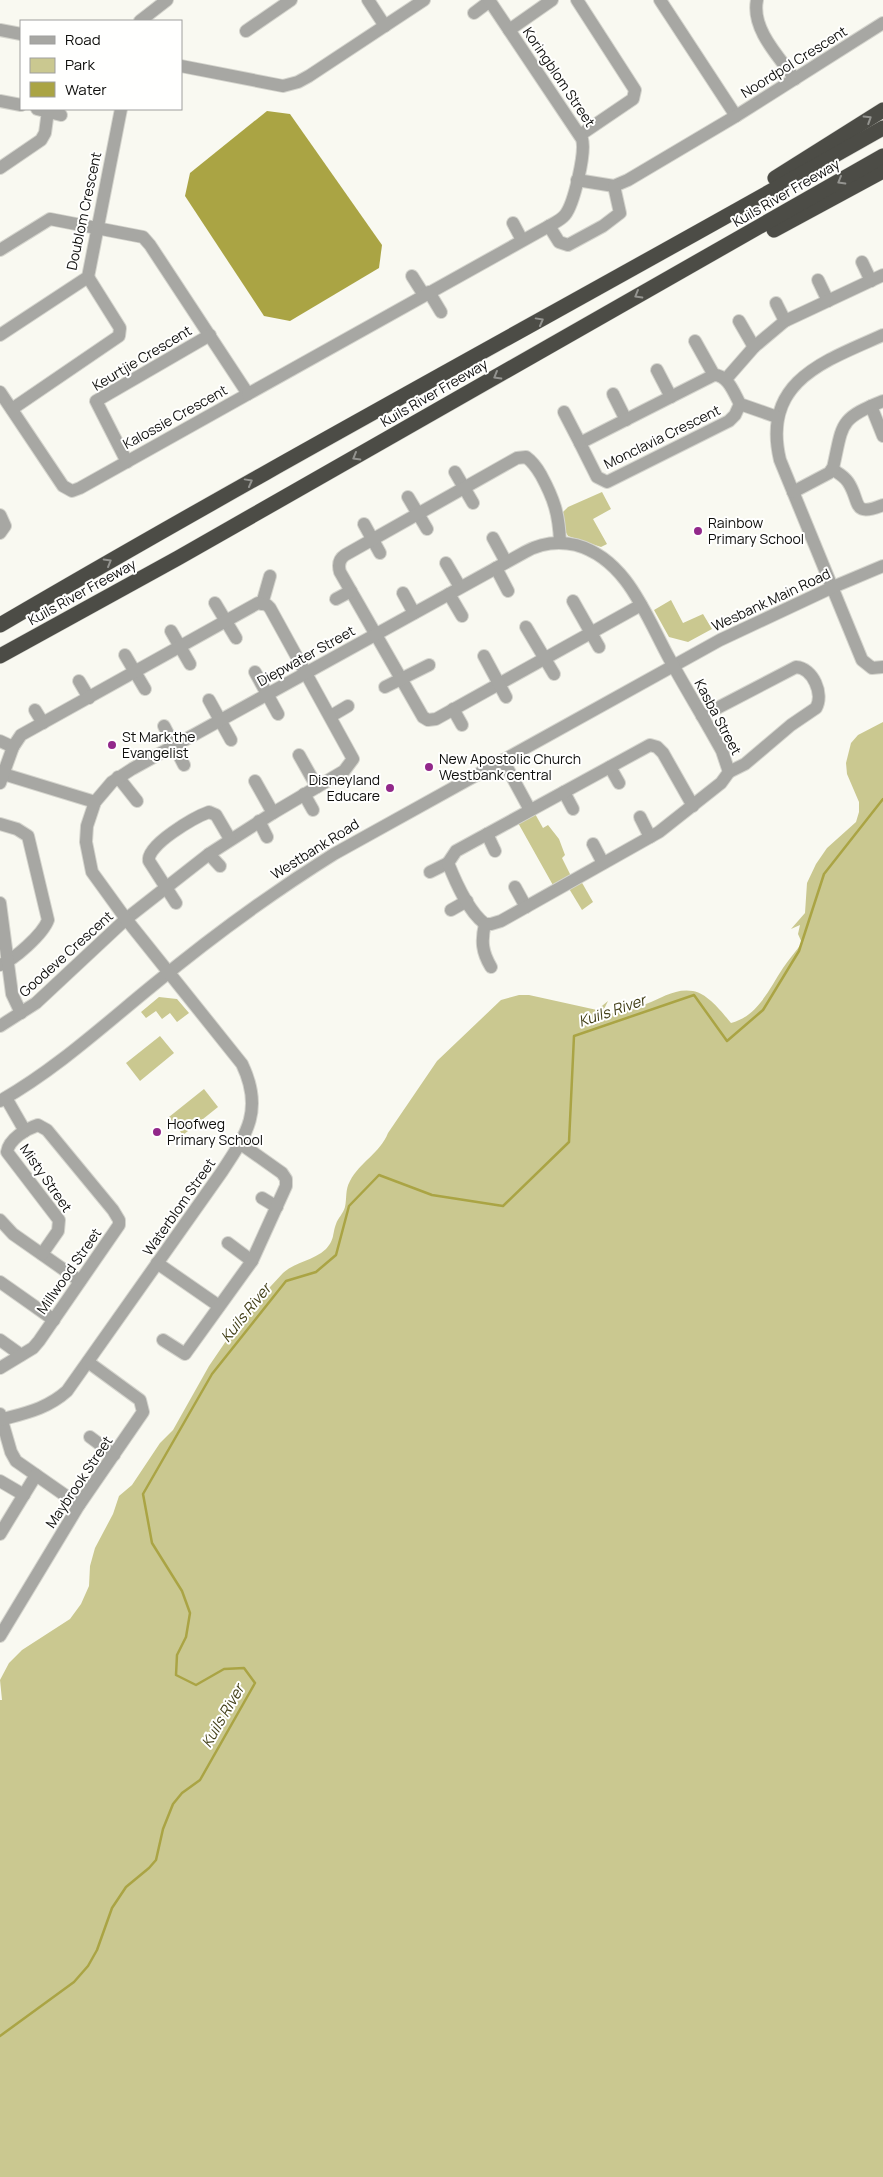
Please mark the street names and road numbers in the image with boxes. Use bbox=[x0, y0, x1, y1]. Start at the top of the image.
street label: Noordpol Crescent bbox=[737, 21, 851, 102]
street label: Koringblom Street bbox=[519, 23, 600, 131]
street label: Doublom Crescent bbox=[62, 150, 105, 272]
street label: Kuils River Freeway bbox=[729, 154, 843, 231]
street label: Keurtjie Crescent bbox=[89, 320, 195, 395]
street label: Kuils River Freeway bbox=[377, 354, 491, 431]
street label: Kalossie Crescent bbox=[119, 380, 231, 453]
street label: Monclavia Crescent bbox=[600, 400, 724, 473]
street label: Kuils River Freeway bbox=[24, 554, 140, 629]
street label: Wesbank Main Road bbox=[708, 564, 833, 635]
street label: Diepwater Street bbox=[253, 621, 358, 690]
street label: Kasba Street bbox=[690, 675, 747, 758]
street label: Westbank Road bbox=[267, 814, 362, 883]
street label: Goodeve Crescent bbox=[15, 906, 117, 1001]
street label: Misty Street bbox=[16, 1140, 77, 1216]
street label: Waterblom Street bbox=[138, 1154, 219, 1259]
street label: Millwood Street bbox=[32, 1224, 106, 1317]
street label: Maybrook Street bbox=[41, 1432, 117, 1531]

